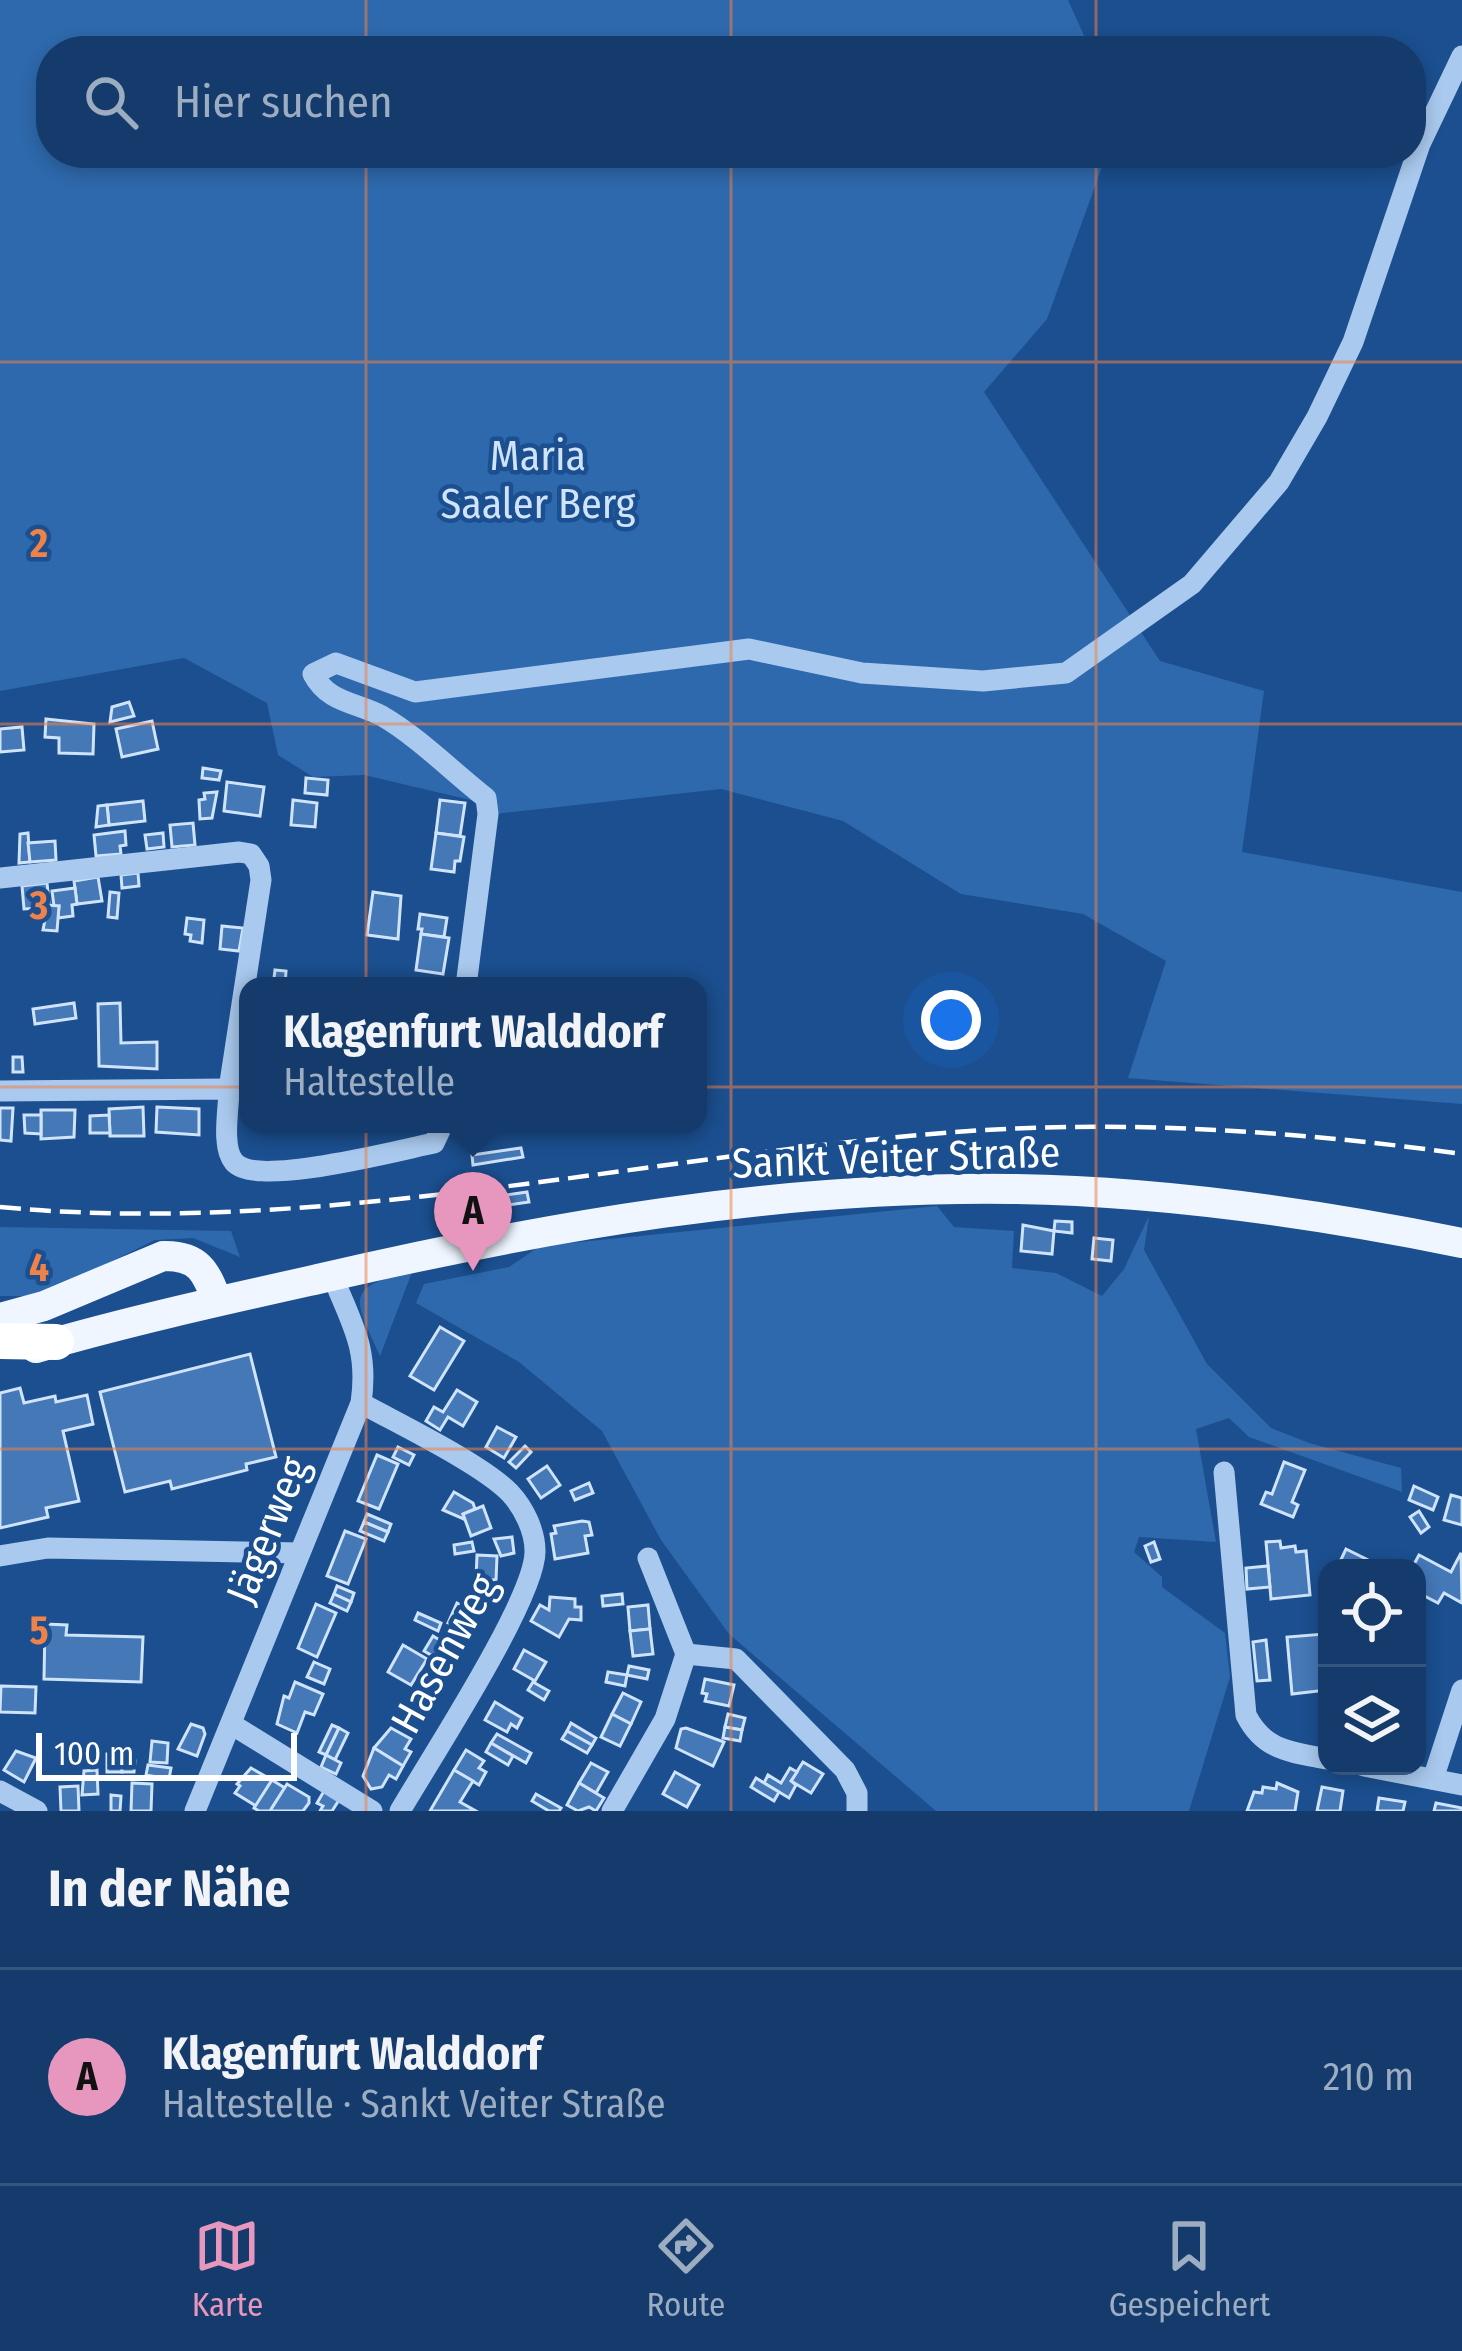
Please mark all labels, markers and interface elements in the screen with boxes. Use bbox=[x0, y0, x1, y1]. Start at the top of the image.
search box bbox=[36, 36, 1426, 168]
icon: search bbox=[78, 69, 144, 135]
text: Hier suchen bbox=[174, 75, 393, 129]
park label: Maria Saaler Berg bbox=[440, 431, 636, 529]
text: 2 bbox=[29, 521, 48, 567]
text: 3 bbox=[29, 883, 48, 929]
popup bbox=[239, 977, 707, 1133]
your location bbox=[921, 990, 981, 1050]
text: Klagenfurt Walddorf bbox=[283, 1005, 663, 1059]
text: Haltestelle bbox=[283, 1059, 455, 1105]
street label: Sankt Veiter Straße bbox=[731, 1127, 1061, 1189]
pin: A bbox=[434, 1172, 512, 1271]
text: 4 bbox=[29, 1245, 49, 1291]
street label: Jägerweg bbox=[216, 1449, 320, 1611]
map controls bbox=[1318, 1559, 1426, 1775]
button: locate bbox=[1318, 1559, 1426, 1667]
street label: Hasenweg bbox=[381, 1565, 509, 1742]
text: 5 bbox=[29, 1608, 49, 1654]
button: layers bbox=[1318, 1667, 1426, 1775]
scale bar bbox=[36, 1727, 297, 1780]
text: 100 m bbox=[54, 1734, 134, 1774]
text: In der Nähe bbox=[48, 1858, 290, 1920]
text: Klagenfurt Walddorf bbox=[162, 2027, 541, 2081]
text: A bbox=[76, 2054, 98, 2100]
text: 210 m bbox=[1323, 2054, 1414, 2100]
text: Haltestelle · Sankt Veiter Straße bbox=[162, 2081, 665, 2127]
tab: Karte bbox=[192, 2213, 263, 2325]
tab: Route bbox=[647, 2213, 725, 2325]
tab: Gespeichert bbox=[1109, 2213, 1270, 2325]

